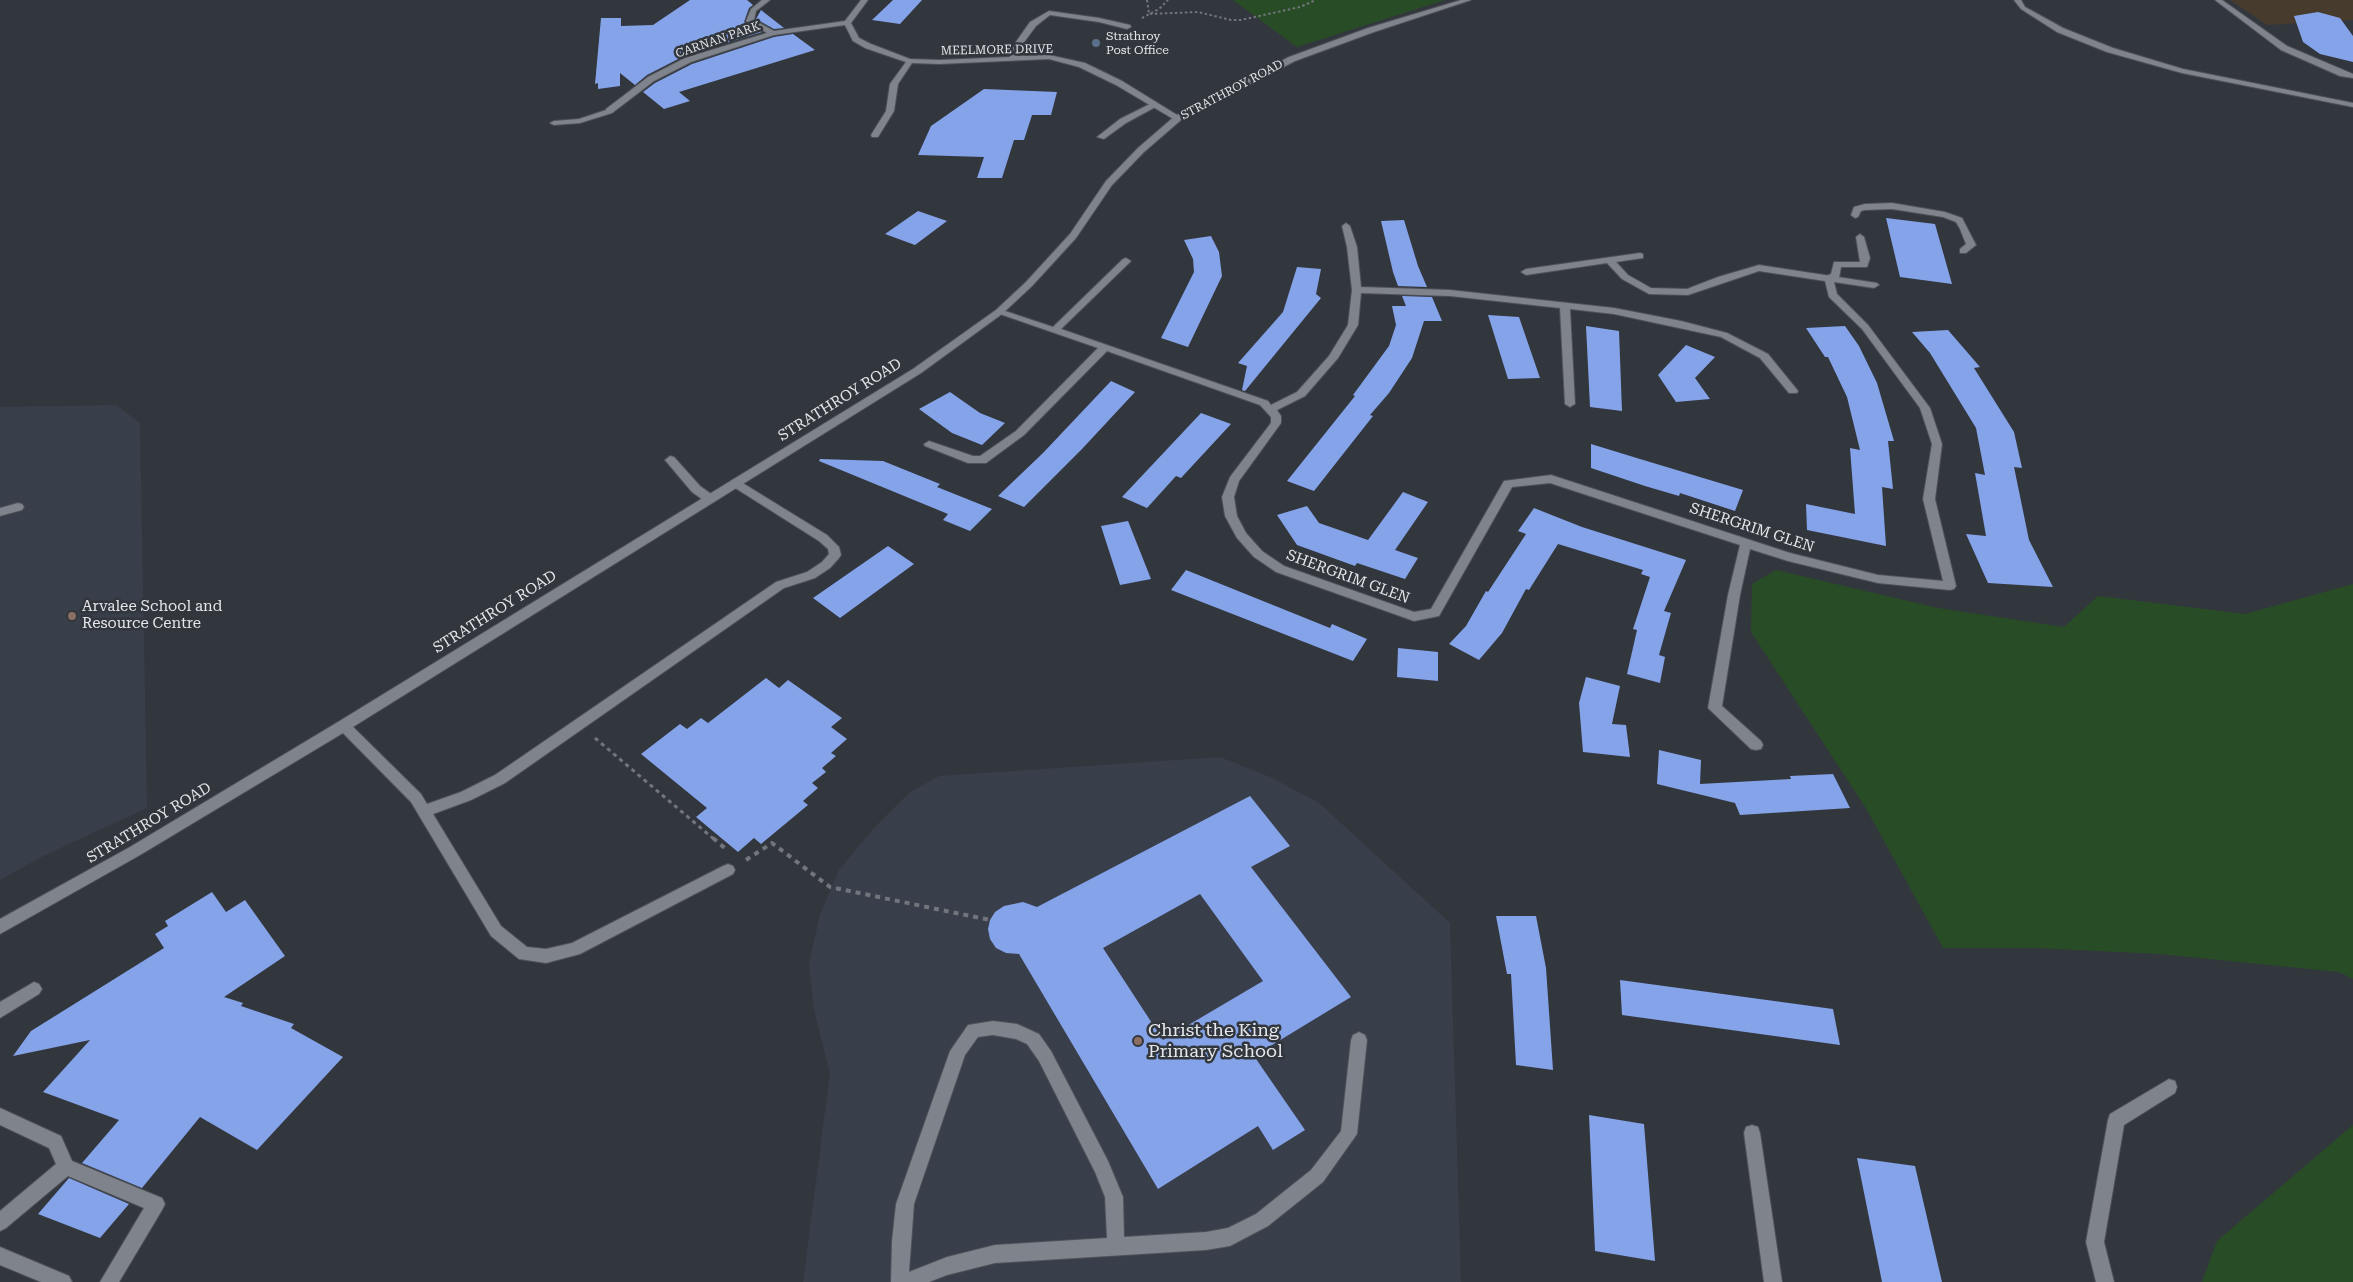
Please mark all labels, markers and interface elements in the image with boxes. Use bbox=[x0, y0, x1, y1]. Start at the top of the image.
street label: CARNAN PARK bbox=[674, 19, 762, 61]
place label: Strathroy Post Office bbox=[1106, 29, 1169, 57]
marker: Strathroy Post Office bbox=[1090, 37, 1102, 49]
street label: MEELMORE DRIVE bbox=[941, 42, 1053, 58]
street label: STRATHROY ROAD bbox=[1178, 57, 1286, 123]
street label: STRATHROY ROAD bbox=[775, 355, 905, 445]
street label: SHERGRIM GLEN bbox=[1687, 499, 1817, 557]
street label: SHERGRIM GLEN bbox=[1284, 546, 1412, 608]
street label: STRATHROY ROAD bbox=[430, 567, 560, 657]
place label: Arvalee School and Resource Centre bbox=[82, 598, 222, 633]
marker: Arvalee School and Resource Centre bbox=[66, 610, 78, 622]
street label: STRATHROY ROAD bbox=[83, 779, 215, 867]
place label: Christ the King Primary School bbox=[1148, 1020, 1283, 1062]
marker: Christ the King Primary School bbox=[1132, 1035, 1144, 1047]

